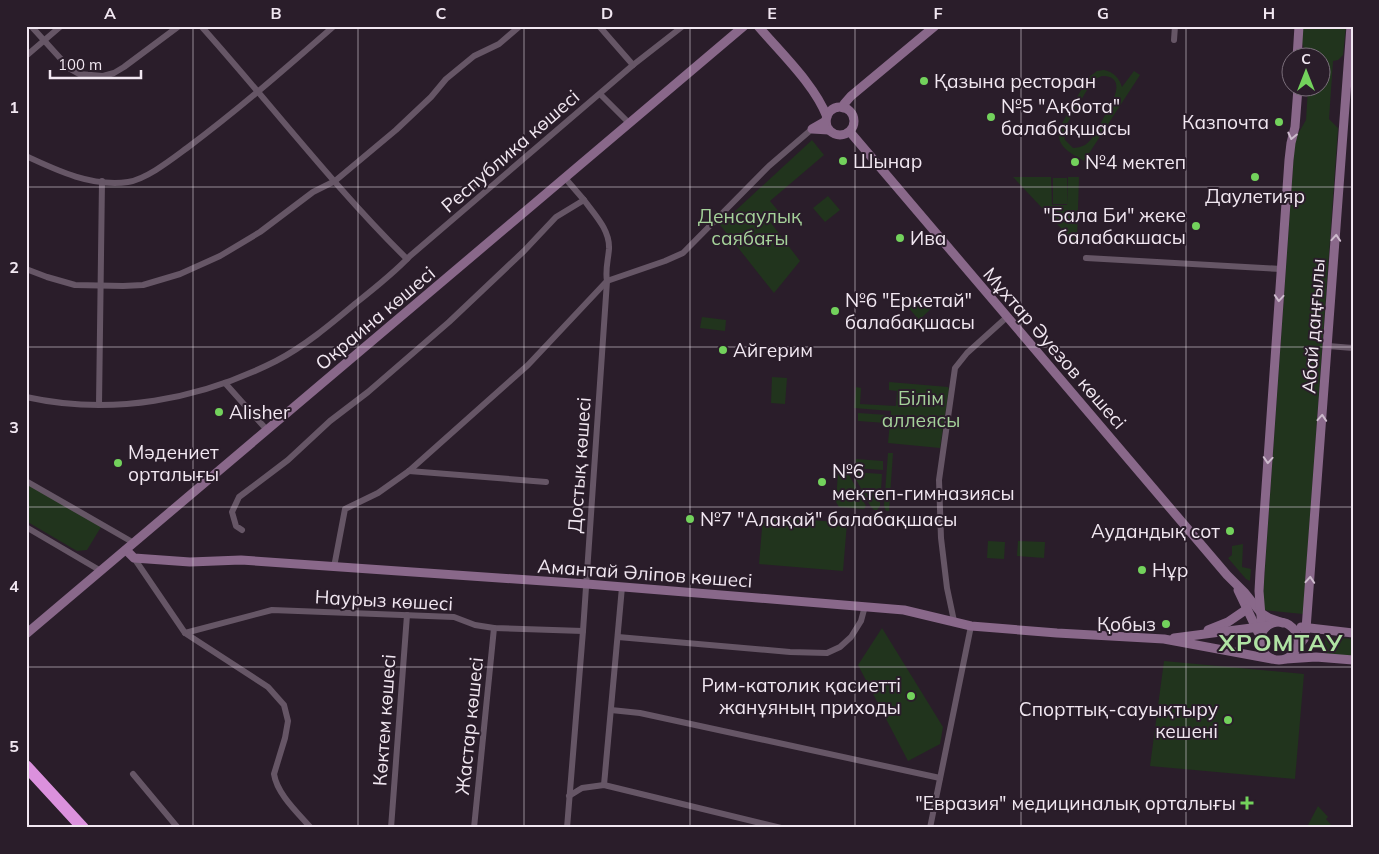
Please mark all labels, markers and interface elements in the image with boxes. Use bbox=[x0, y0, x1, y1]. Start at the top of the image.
text: A bbox=[104, 3, 116, 23]
text: B bbox=[270, 3, 282, 23]
text: C bbox=[436, 3, 447, 23]
text: D bbox=[601, 3, 613, 23]
text: E bbox=[767, 3, 777, 23]
text: F bbox=[933, 3, 943, 23]
text: G bbox=[1097, 3, 1109, 23]
text: H bbox=[1263, 3, 1275, 23]
scale bar bbox=[50, 48, 141, 80]
north arrow bbox=[1282, 48, 1332, 98]
text: С bbox=[1301, 50, 1311, 68]
text: 100 m bbox=[58, 55, 102, 74]
place label: Қазына ресторан bbox=[934, 69, 1096, 93]
marker: Қазына ресторан bbox=[918, 75, 930, 87]
street label: Республика көшесі bbox=[436, 84, 584, 218]
place label: №5 "Ақбота" балабақшасы bbox=[1001, 94, 1131, 140]
text: 1 bbox=[9, 97, 19, 117]
place label: Казпочта bbox=[1182, 110, 1269, 134]
marker: №5 "Ақбота" балабақшасы bbox=[985, 111, 997, 123]
marker: Казпочта bbox=[1273, 116, 1285, 128]
one-way arrow bbox=[1288, 131, 1298, 139]
place label: Шынар bbox=[853, 149, 922, 173]
place label: №4 мектеп bbox=[1085, 150, 1186, 174]
marker: Шынар bbox=[837, 155, 849, 167]
marker: №4 мектеп bbox=[1069, 156, 1081, 168]
marker: Даулетияр bbox=[1249, 171, 1261, 183]
place label: Даулетияр bbox=[1205, 184, 1305, 208]
place label: "Бала Би" жеке балабакшасы bbox=[1043, 203, 1186, 249]
park label: Денсаулық саябағы bbox=[698, 204, 802, 250]
marker: "Бала Би" жеке балабакшасы bbox=[1190, 220, 1202, 232]
place label: Ива bbox=[910, 226, 946, 250]
marker: Ива bbox=[894, 232, 906, 244]
one-way arrow bbox=[1330, 234, 1341, 242]
text: 2 bbox=[9, 257, 19, 277]
street label: Абай даңғылы bbox=[1296, 258, 1330, 394]
street label: Окраина көшесі bbox=[310, 261, 440, 375]
street label: Мұхтар Әуезов көшесі bbox=[978, 262, 1132, 434]
place label: №6 "Еркетай" балабақшасы bbox=[845, 288, 975, 334]
one-way arrow bbox=[1274, 294, 1285, 302]
marker: №6 "Еркетай" балабақшасы bbox=[829, 305, 841, 317]
place label: Айгерим bbox=[733, 338, 813, 362]
marker: Айгерим bbox=[717, 344, 729, 356]
park label: Білім аллеясы bbox=[882, 386, 960, 432]
street label: Достық көшесі bbox=[562, 396, 596, 534]
place label: Alisher bbox=[229, 400, 290, 424]
marker: Alisher bbox=[213, 406, 225, 418]
one-way arrow bbox=[1317, 414, 1328, 422]
text: 3 bbox=[9, 417, 19, 437]
place label: Мәдениет орталығы bbox=[128, 440, 219, 486]
one-way arrow bbox=[1262, 456, 1273, 464]
marker: Мәдениет орталығы bbox=[112, 457, 124, 469]
place label: №6 мектеп-гимназиясы bbox=[832, 459, 1015, 505]
marker: №6 мектеп-гимназиясы bbox=[816, 476, 828, 488]
place label: №7 "Алақай" балабақшасы bbox=[700, 507, 957, 531]
marker: №7 "Алақай" балабақшасы bbox=[684, 513, 696, 525]
place label: Аудандық сот bbox=[1091, 519, 1220, 543]
marker: Аудандық сот bbox=[1224, 525, 1236, 537]
street label: Амантай Әліпов көшесі bbox=[537, 554, 753, 592]
place label: Нұр bbox=[1152, 558, 1188, 582]
marker: Нұр bbox=[1136, 564, 1148, 576]
text: 4 bbox=[9, 576, 19, 596]
one-way arrow bbox=[1304, 576, 1315, 584]
street label: Наурыз көшесі bbox=[314, 584, 454, 616]
place label: Қобыз bbox=[1097, 612, 1156, 636]
marker: Қобыз bbox=[1160, 618, 1172, 630]
district label: ХРОМТАУ bbox=[1218, 627, 1343, 657]
street label: Көктем көшесі bbox=[367, 653, 401, 787]
street label: Жастар көшесі bbox=[450, 656, 488, 796]
place label: Рим-католик қасиетті жанұяның приходы bbox=[701, 673, 901, 719]
marker: Рим-католик қасиетті жанұяның приходы bbox=[905, 690, 917, 702]
place label: Спорттық-сауықтыру кешені bbox=[1019, 697, 1218, 743]
marker: Спорттық-сауықтыру кешені bbox=[1222, 714, 1234, 726]
text: 5 bbox=[9, 736, 19, 756]
place label: "Евразия" медициналық орталығы bbox=[915, 791, 1236, 815]
marker: "Евразия" медициналық орталығы bbox=[1240, 796, 1254, 810]

